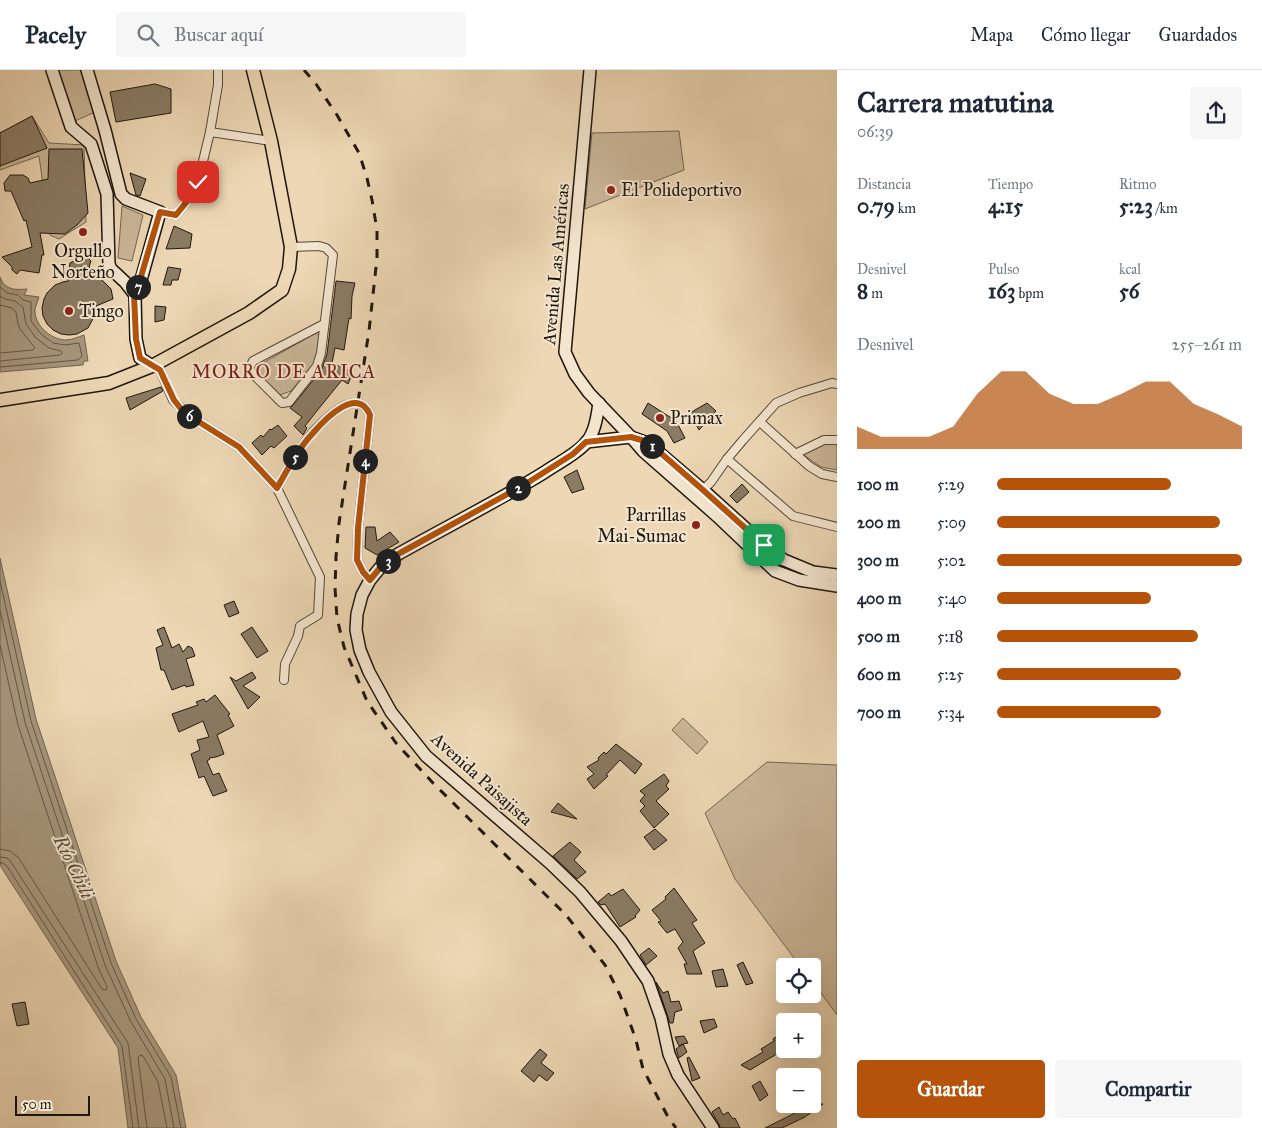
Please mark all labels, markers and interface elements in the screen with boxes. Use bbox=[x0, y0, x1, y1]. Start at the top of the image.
search box bbox=[116, 12, 466, 57]
text: Pacely bbox=[25, 20, 86, 50]
icon: search bbox=[134, 21, 162, 49]
text: Buscar aquí bbox=[174, 23, 263, 46]
text: Mapa bbox=[970, 24, 1013, 46]
text: Cómo llegar bbox=[1041, 24, 1131, 46]
text: Guardados bbox=[1159, 24, 1237, 46]
text: Carrera matutina bbox=[857, 85, 1054, 120]
button: share bbox=[1190, 87, 1242, 139]
text: 06:39 bbox=[857, 122, 894, 141]
pin bbox=[177, 161, 219, 203]
icon: check bbox=[184, 168, 212, 196]
text: Distancia bbox=[857, 176, 911, 193]
text: Tiempo bbox=[988, 176, 1033, 193]
text: Ritmo bbox=[1119, 176, 1156, 193]
place label: El Polideportivo bbox=[621, 179, 742, 201]
street label: Avenida Las Américas bbox=[538, 182, 574, 347]
marker: El Polideportivo bbox=[605, 184, 617, 196]
text: 0.79 bbox=[857, 193, 895, 219]
text: 4:15 bbox=[988, 193, 1023, 219]
text: 5:23 bbox=[1119, 193, 1153, 219]
text: km bbox=[895, 200, 916, 217]
text: /km bbox=[1153, 200, 1178, 217]
marker: Orgullo Norteño bbox=[77, 226, 89, 238]
place label: Orgullo Norteño bbox=[51, 240, 115, 283]
text: Desnivel bbox=[857, 261, 906, 278]
text: Pulso bbox=[988, 261, 1020, 278]
text: kcal bbox=[1119, 261, 1141, 278]
pin: 7 bbox=[126, 274, 150, 300]
text: 8 bbox=[857, 278, 868, 304]
text: 163 bbox=[988, 278, 1015, 304]
text: 56 bbox=[1119, 278, 1140, 304]
text: 7 bbox=[135, 279, 142, 296]
text: m bbox=[868, 285, 883, 302]
text: bpm bbox=[1015, 285, 1044, 302]
place label: Tingo bbox=[79, 300, 124, 323]
marker: Tingo bbox=[63, 305, 75, 317]
text: Desnivel bbox=[857, 335, 913, 354]
text: 255–261 m bbox=[1172, 335, 1242, 354]
district label: MORRO DE ARICA bbox=[192, 360, 376, 383]
pin: 6 bbox=[176, 404, 202, 428]
place label: Primax bbox=[670, 407, 723, 429]
text: 6 bbox=[186, 408, 193, 425]
marker: Primax bbox=[654, 412, 666, 424]
pin: 1 bbox=[640, 434, 664, 458]
text: 1 bbox=[650, 438, 655, 455]
pin: 5 bbox=[282, 444, 308, 470]
pin: 4 bbox=[352, 448, 378, 474]
text: 5 bbox=[292, 449, 299, 466]
text: 4 bbox=[362, 453, 369, 470]
text: 100 m bbox=[857, 475, 899, 494]
text: 5:29 bbox=[937, 475, 965, 494]
pin: 2 bbox=[506, 476, 530, 500]
text: 2 bbox=[515, 480, 522, 497]
place label: Parrillas Mai-Sumac bbox=[597, 504, 686, 547]
text: 200 m bbox=[857, 513, 900, 532]
text: 5:09 bbox=[937, 513, 966, 532]
marker: Parrillas Mai-Sumac bbox=[690, 519, 702, 531]
pin bbox=[743, 524, 785, 566]
icon: arrive bbox=[750, 531, 778, 559]
pin: 3 bbox=[376, 548, 400, 574]
text: 300 m bbox=[857, 551, 899, 570]
text: 5:02 bbox=[937, 551, 966, 570]
text: 3 bbox=[386, 553, 391, 570]
text: 400 m bbox=[857, 589, 901, 608]
text: 5:40 bbox=[937, 589, 967, 608]
text: 500 m bbox=[857, 627, 900, 646]
text: 5:18 bbox=[937, 627, 963, 646]
text: 600 m bbox=[857, 665, 901, 684]
text: 5:25 bbox=[937, 665, 964, 684]
text: 700 m bbox=[857, 703, 901, 722]
text: 5:34 bbox=[937, 703, 964, 722]
street label: Avenida Paisajista bbox=[426, 727, 538, 831]
water label: Río Chili bbox=[48, 831, 99, 903]
map controls bbox=[776, 958, 821, 1113]
button: locate bbox=[776, 958, 821, 1003]
button: + bbox=[776, 1013, 821, 1058]
button: Guardar bbox=[857, 1060, 1045, 1118]
button: Compartir bbox=[1055, 1060, 1242, 1118]
button: − bbox=[776, 1068, 821, 1113]
scale bar bbox=[15, 1093, 90, 1116]
text: 50 m bbox=[22, 1096, 51, 1113]

